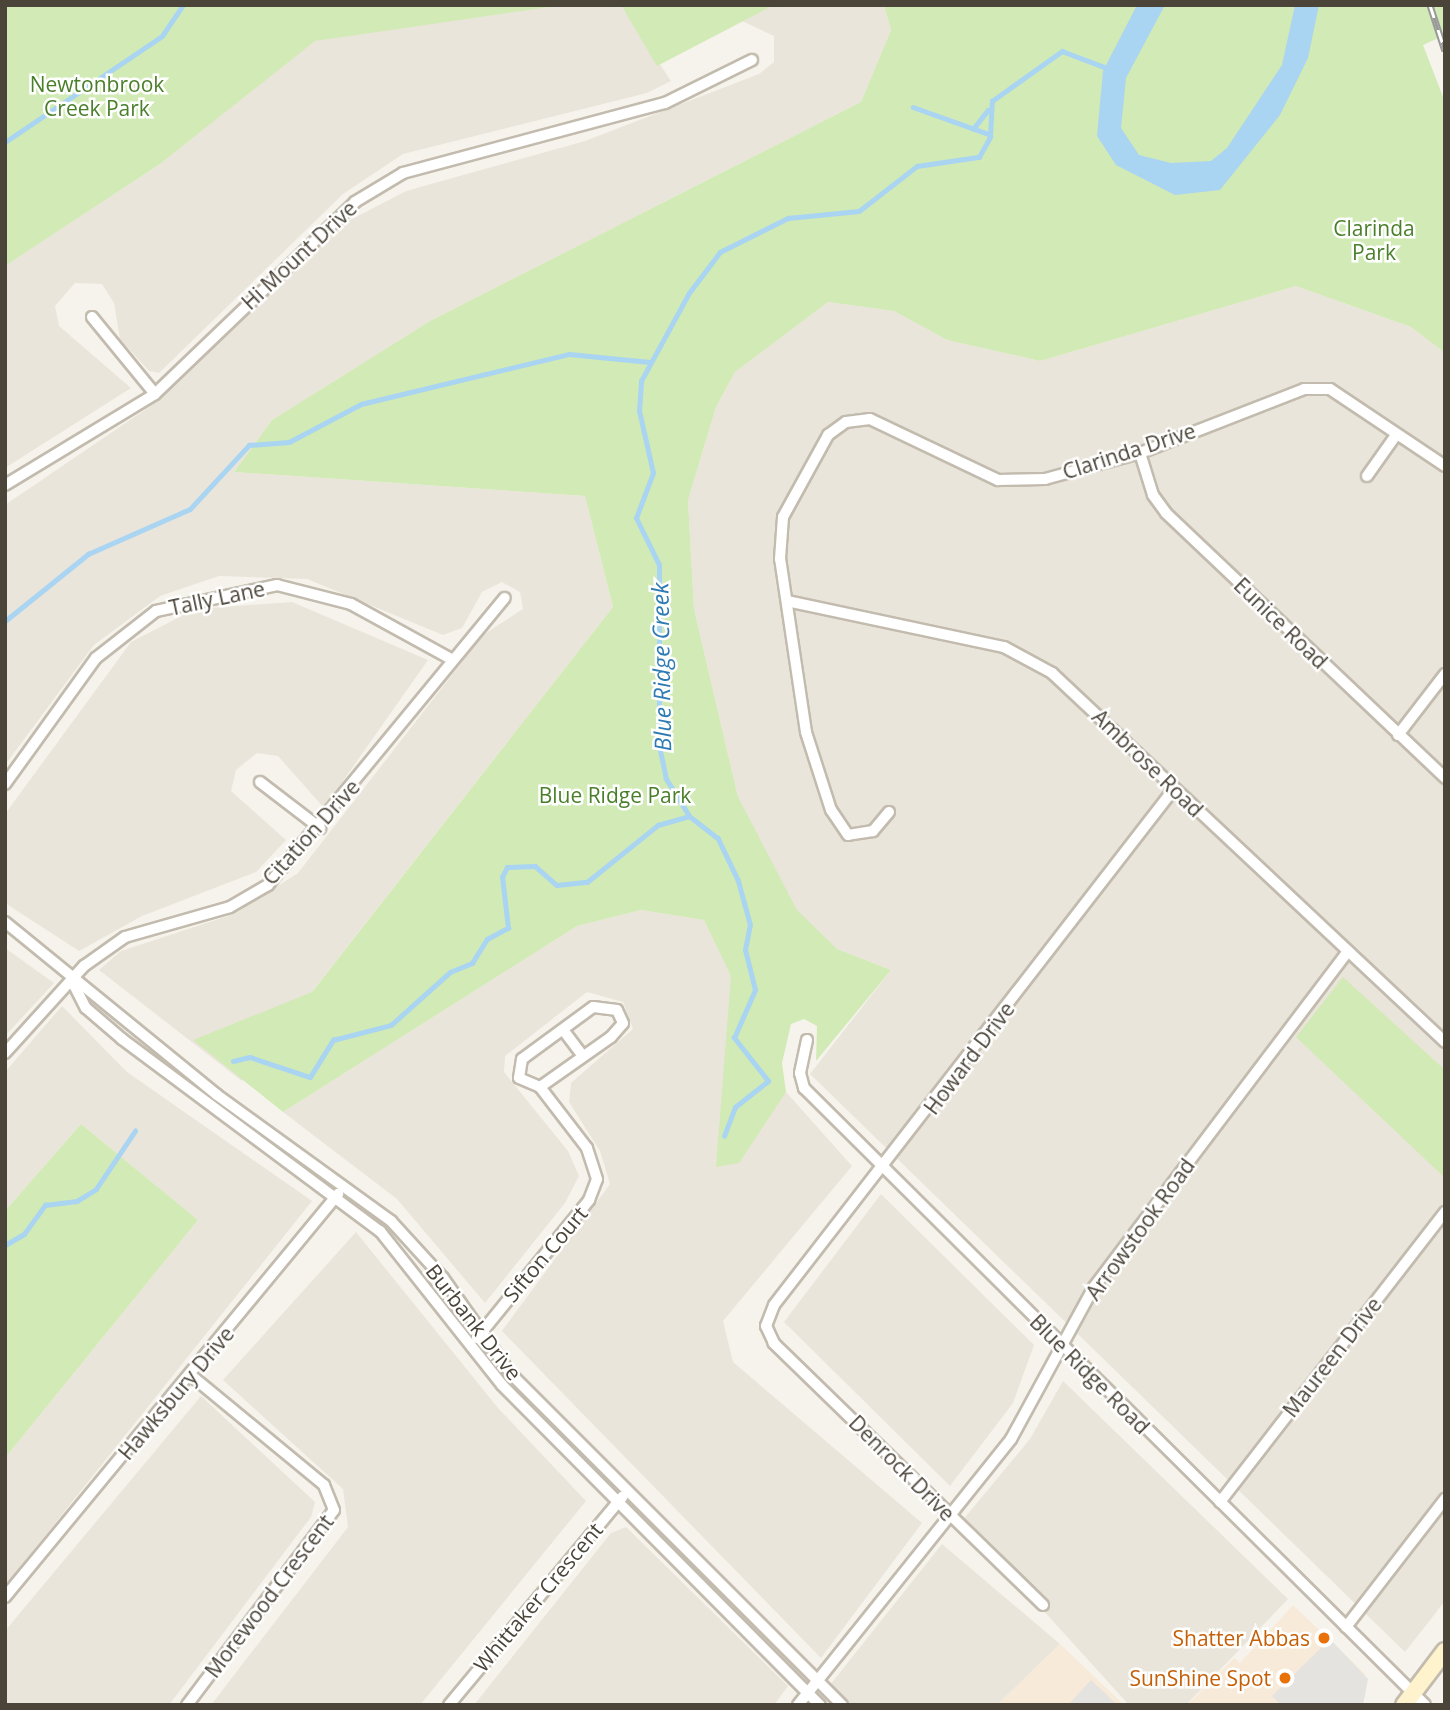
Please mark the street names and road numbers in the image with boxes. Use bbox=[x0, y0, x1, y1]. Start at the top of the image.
street label: Hi Mount Drive bbox=[236, 195, 362, 315]
street label: Clarinda Drive bbox=[1059, 418, 1199, 484]
street label: Eunice Road bbox=[1229, 572, 1333, 674]
street label: Tally Lane bbox=[167, 576, 267, 620]
street label: Ambrose Road bbox=[1087, 704, 1209, 822]
street label: Citation Drive bbox=[257, 774, 365, 890]
street label: Howard Drive bbox=[919, 997, 1019, 1119]
street label: Arrowstook Road bbox=[1080, 1153, 1200, 1305]
street label: Sifton Court bbox=[498, 1201, 592, 1307]
street label: Burbank Drive bbox=[421, 1259, 527, 1385]
street label: Maureen Drive bbox=[1277, 1292, 1387, 1422]
street label: Blue Ridge Road bbox=[1025, 1309, 1155, 1439]
street label: Hawksbury Drive bbox=[113, 1321, 239, 1465]
street label: Denrock Drive bbox=[844, 1410, 960, 1526]
street label: Morewood Crescent bbox=[199, 1510, 339, 1682]
street label: Whittaker Crescent bbox=[468, 1517, 608, 1677]

